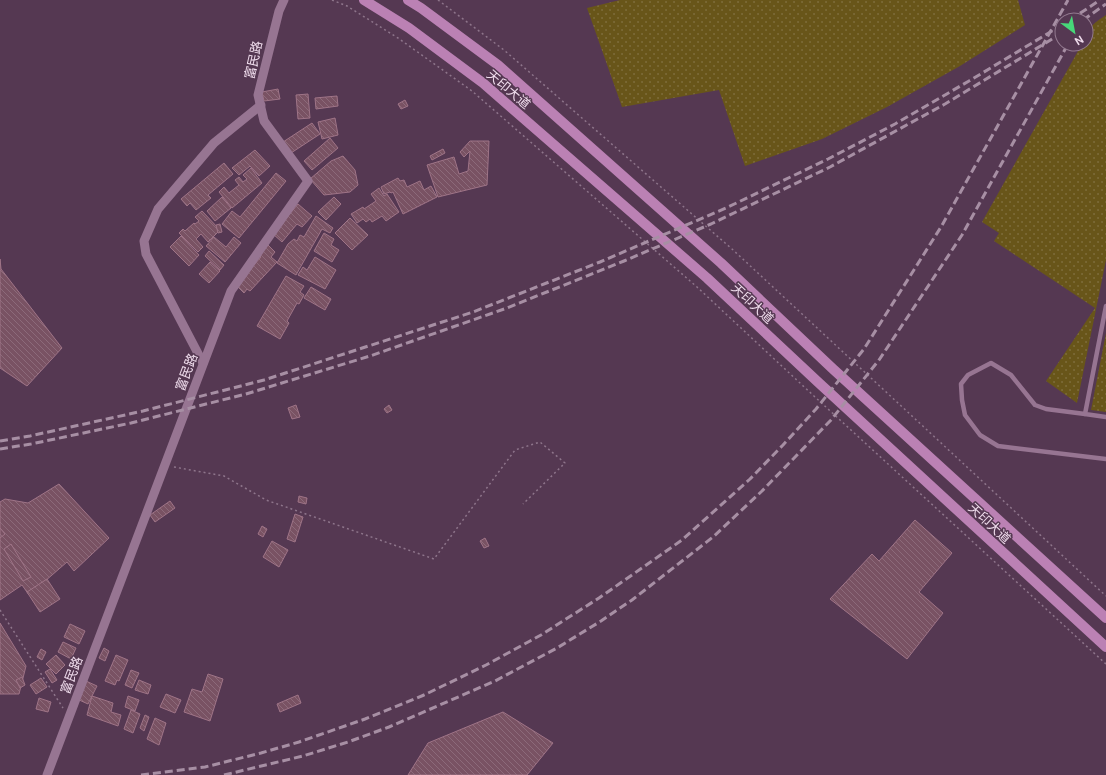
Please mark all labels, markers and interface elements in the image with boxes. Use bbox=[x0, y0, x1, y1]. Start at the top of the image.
north arrow bbox=[1054, 12, 1094, 52]
text: N bbox=[1072, 32, 1086, 49]
street label: 富民路 bbox=[241, 39, 266, 81]
street label: 天印大道 bbox=[483, 66, 534, 113]
street label: 天印大道 bbox=[728, 279, 777, 327]
street label: 富民路 bbox=[172, 351, 201, 393]
street label: 天印大道 bbox=[965, 499, 1014, 547]
street label: 富民路 bbox=[57, 654, 86, 696]

